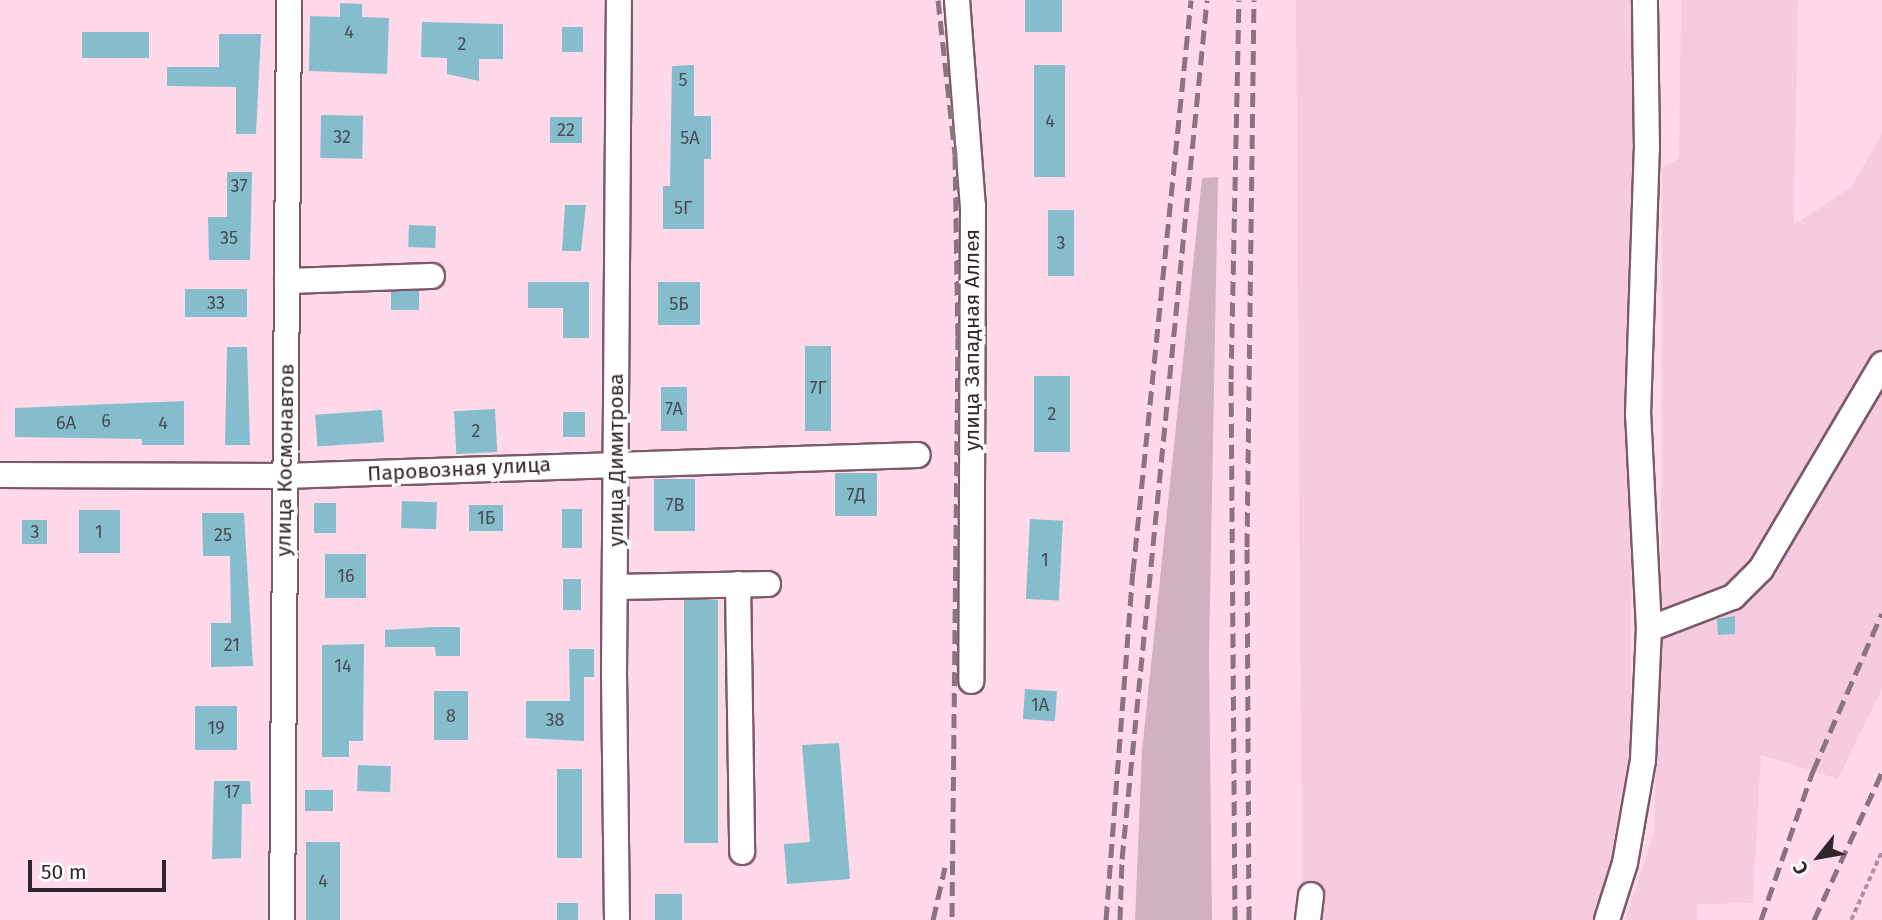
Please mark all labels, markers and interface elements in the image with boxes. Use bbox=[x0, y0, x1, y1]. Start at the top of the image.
house number: 4 bbox=[344, 21, 354, 43]
house number: 2 bbox=[458, 33, 466, 55]
house number: 5 bbox=[678, 69, 688, 91]
house number: 4 bbox=[1045, 110, 1055, 132]
house number: 22 bbox=[557, 119, 575, 141]
house number: 32 bbox=[333, 126, 351, 148]
house number: 5А bbox=[680, 127, 700, 149]
house number: 37 bbox=[231, 175, 247, 197]
house number: 5Г bbox=[674, 197, 692, 219]
house number: 35 bbox=[220, 227, 238, 249]
street label: улица Западная Аллея bbox=[959, 229, 985, 451]
house number: 3 bbox=[1057, 232, 1065, 254]
house number: 33 bbox=[207, 292, 225, 314]
house number: 5Б bbox=[669, 293, 689, 315]
street label: улица Космонавтов bbox=[271, 363, 299, 557]
street label: улица Димитрова bbox=[603, 373, 629, 547]
house number: 7Г bbox=[809, 377, 827, 399]
house number: 7А bbox=[665, 398, 683, 420]
house number: 2 bbox=[1048, 403, 1056, 425]
house number: 6 bbox=[101, 410, 111, 432]
house number: 6А bbox=[56, 412, 76, 434]
house number: 4 bbox=[158, 412, 168, 434]
house number: 2 bbox=[472, 420, 480, 442]
street label: Паровозная улица bbox=[367, 452, 551, 486]
house number: 7Д bbox=[847, 484, 865, 506]
house number: 7В bbox=[666, 494, 684, 516]
house number: 1Б bbox=[477, 507, 495, 529]
house number: 3 bbox=[31, 521, 39, 543]
house number: 1 bbox=[95, 521, 103, 543]
house number: 25 bbox=[214, 524, 232, 546]
house number: 1 bbox=[1041, 549, 1049, 571]
house number: 16 bbox=[337, 565, 355, 587]
house number: 21 bbox=[224, 634, 240, 656]
house number: 14 bbox=[334, 655, 352, 677]
house number: 1А bbox=[1031, 694, 1049, 716]
house number: 8 bbox=[446, 705, 456, 727]
house number: 38 bbox=[546, 709, 564, 731]
house number: 19 bbox=[207, 717, 225, 739]
house number: 17 bbox=[224, 781, 240, 803]
north arrow bbox=[1784, 822, 1854, 892]
scale bar bbox=[32, 846, 170, 890]
text: С bbox=[1788, 857, 1813, 879]
text: 50 m bbox=[41, 859, 87, 885]
house number: 4 bbox=[318, 870, 328, 892]

